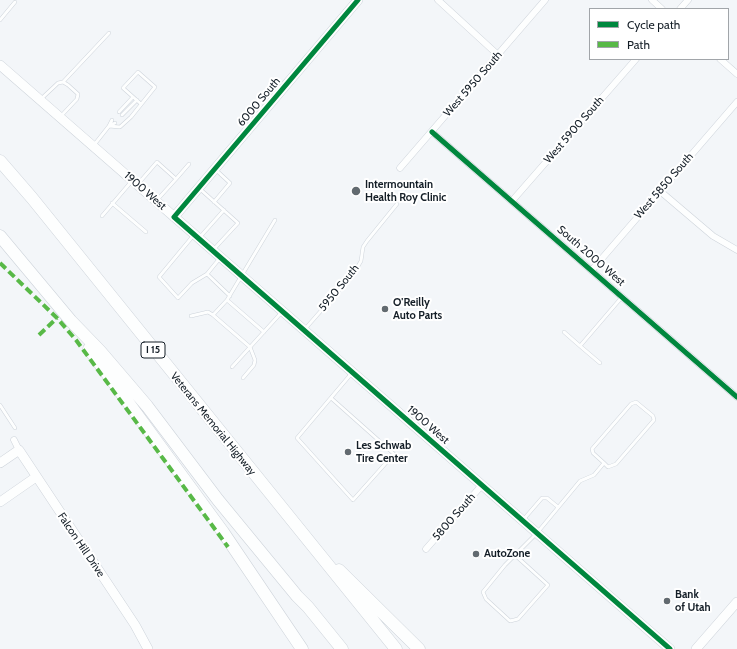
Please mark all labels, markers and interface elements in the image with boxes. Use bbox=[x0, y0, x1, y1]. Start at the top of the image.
legend bbox=[589, 8, 729, 60]
text: Cycle path bbox=[627, 17, 680, 32]
text: Path bbox=[627, 37, 650, 52]
street label: West 5950 South bbox=[441, 49, 505, 119]
street label: 6000 South bbox=[235, 75, 283, 129]
street label: West 5900 South bbox=[541, 94, 607, 166]
street label: West 5850 South bbox=[632, 150, 696, 222]
street label: 1900 West bbox=[121, 169, 169, 213]
place label: Intermountain Health Roy Clinic bbox=[365, 178, 446, 204]
marker: Intermountain Health Roy Clinic bbox=[350, 185, 362, 197]
street label: South 2000 West bbox=[554, 223, 628, 289]
street label: 5950 South bbox=[316, 262, 362, 314]
place label: O'Reilly Auto Parts bbox=[393, 296, 442, 322]
marker: O'Reilly Auto Parts bbox=[380, 304, 390, 314]
road number: I 15 bbox=[141, 342, 165, 358]
street label: Veterans Memorial Highway bbox=[167, 370, 259, 478]
street label: 1900 West bbox=[404, 403, 452, 447]
place label: Les Schwab Tire Center bbox=[356, 439, 411, 465]
marker: Les Schwab Tire Center bbox=[343, 447, 353, 457]
street label: 5800 South bbox=[430, 491, 478, 543]
street label: Falcon Hill Drive bbox=[55, 510, 107, 580]
place label: AutoZone bbox=[484, 547, 530, 561]
marker: AutoZone bbox=[471, 549, 481, 559]
place label: Bank of Utah bbox=[675, 588, 711, 614]
marker: Bank of Utah bbox=[662, 596, 672, 606]

